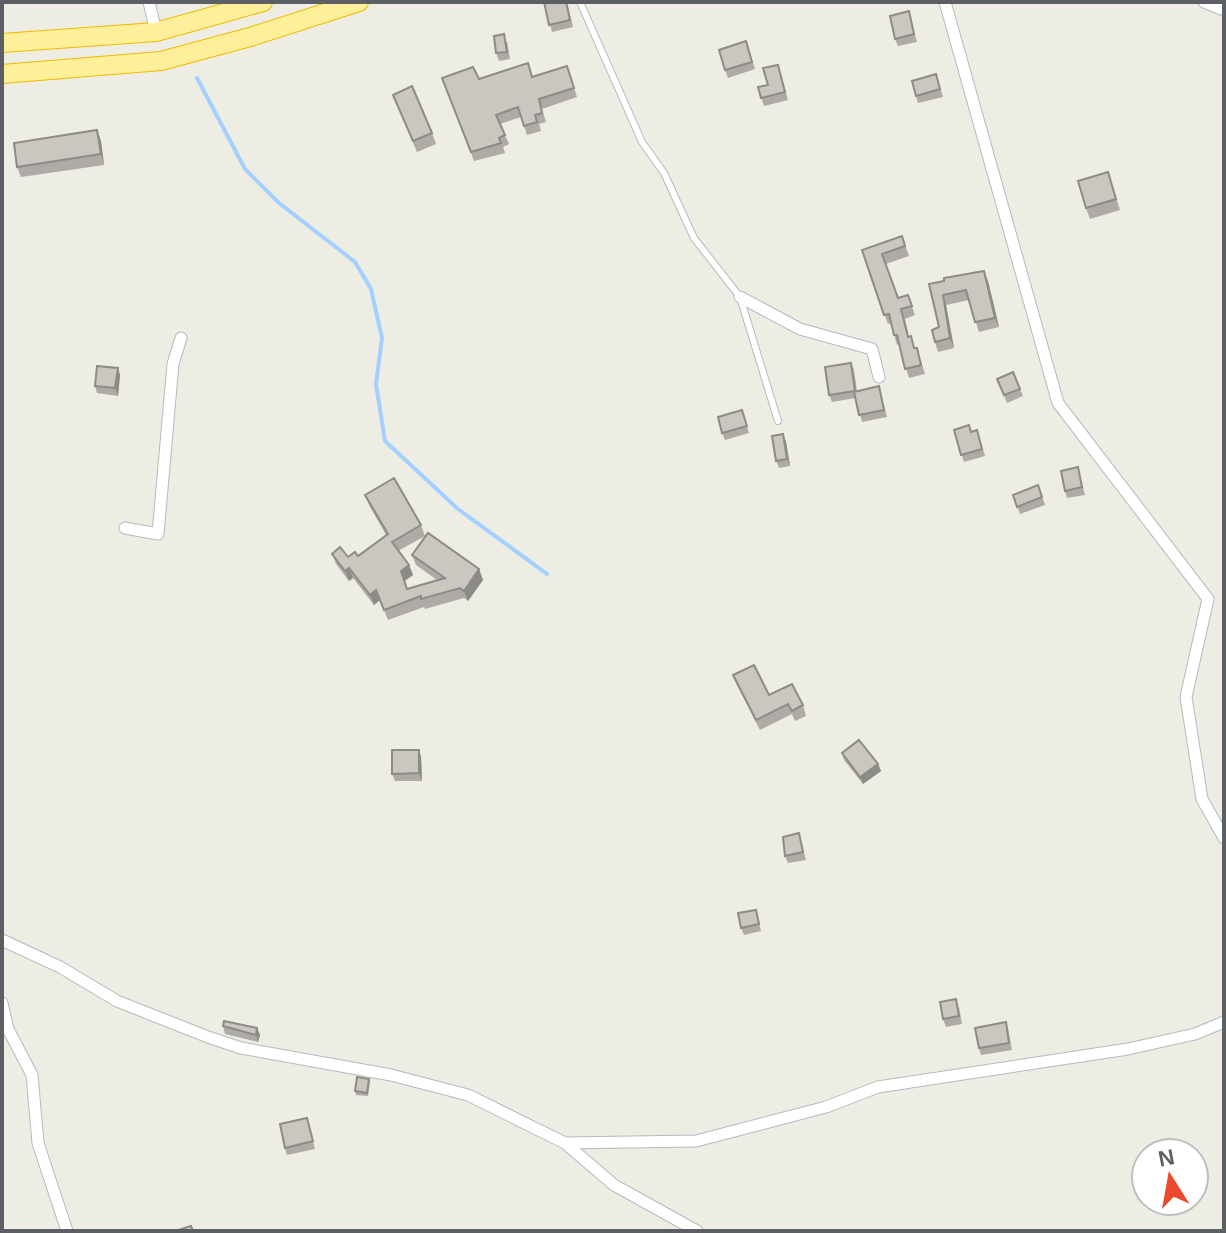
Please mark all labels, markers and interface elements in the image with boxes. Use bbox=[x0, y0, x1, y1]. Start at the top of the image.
north arrow bbox=[1130, 1137, 1210, 1217]
text: N bbox=[1156, 1144, 1176, 1172]

